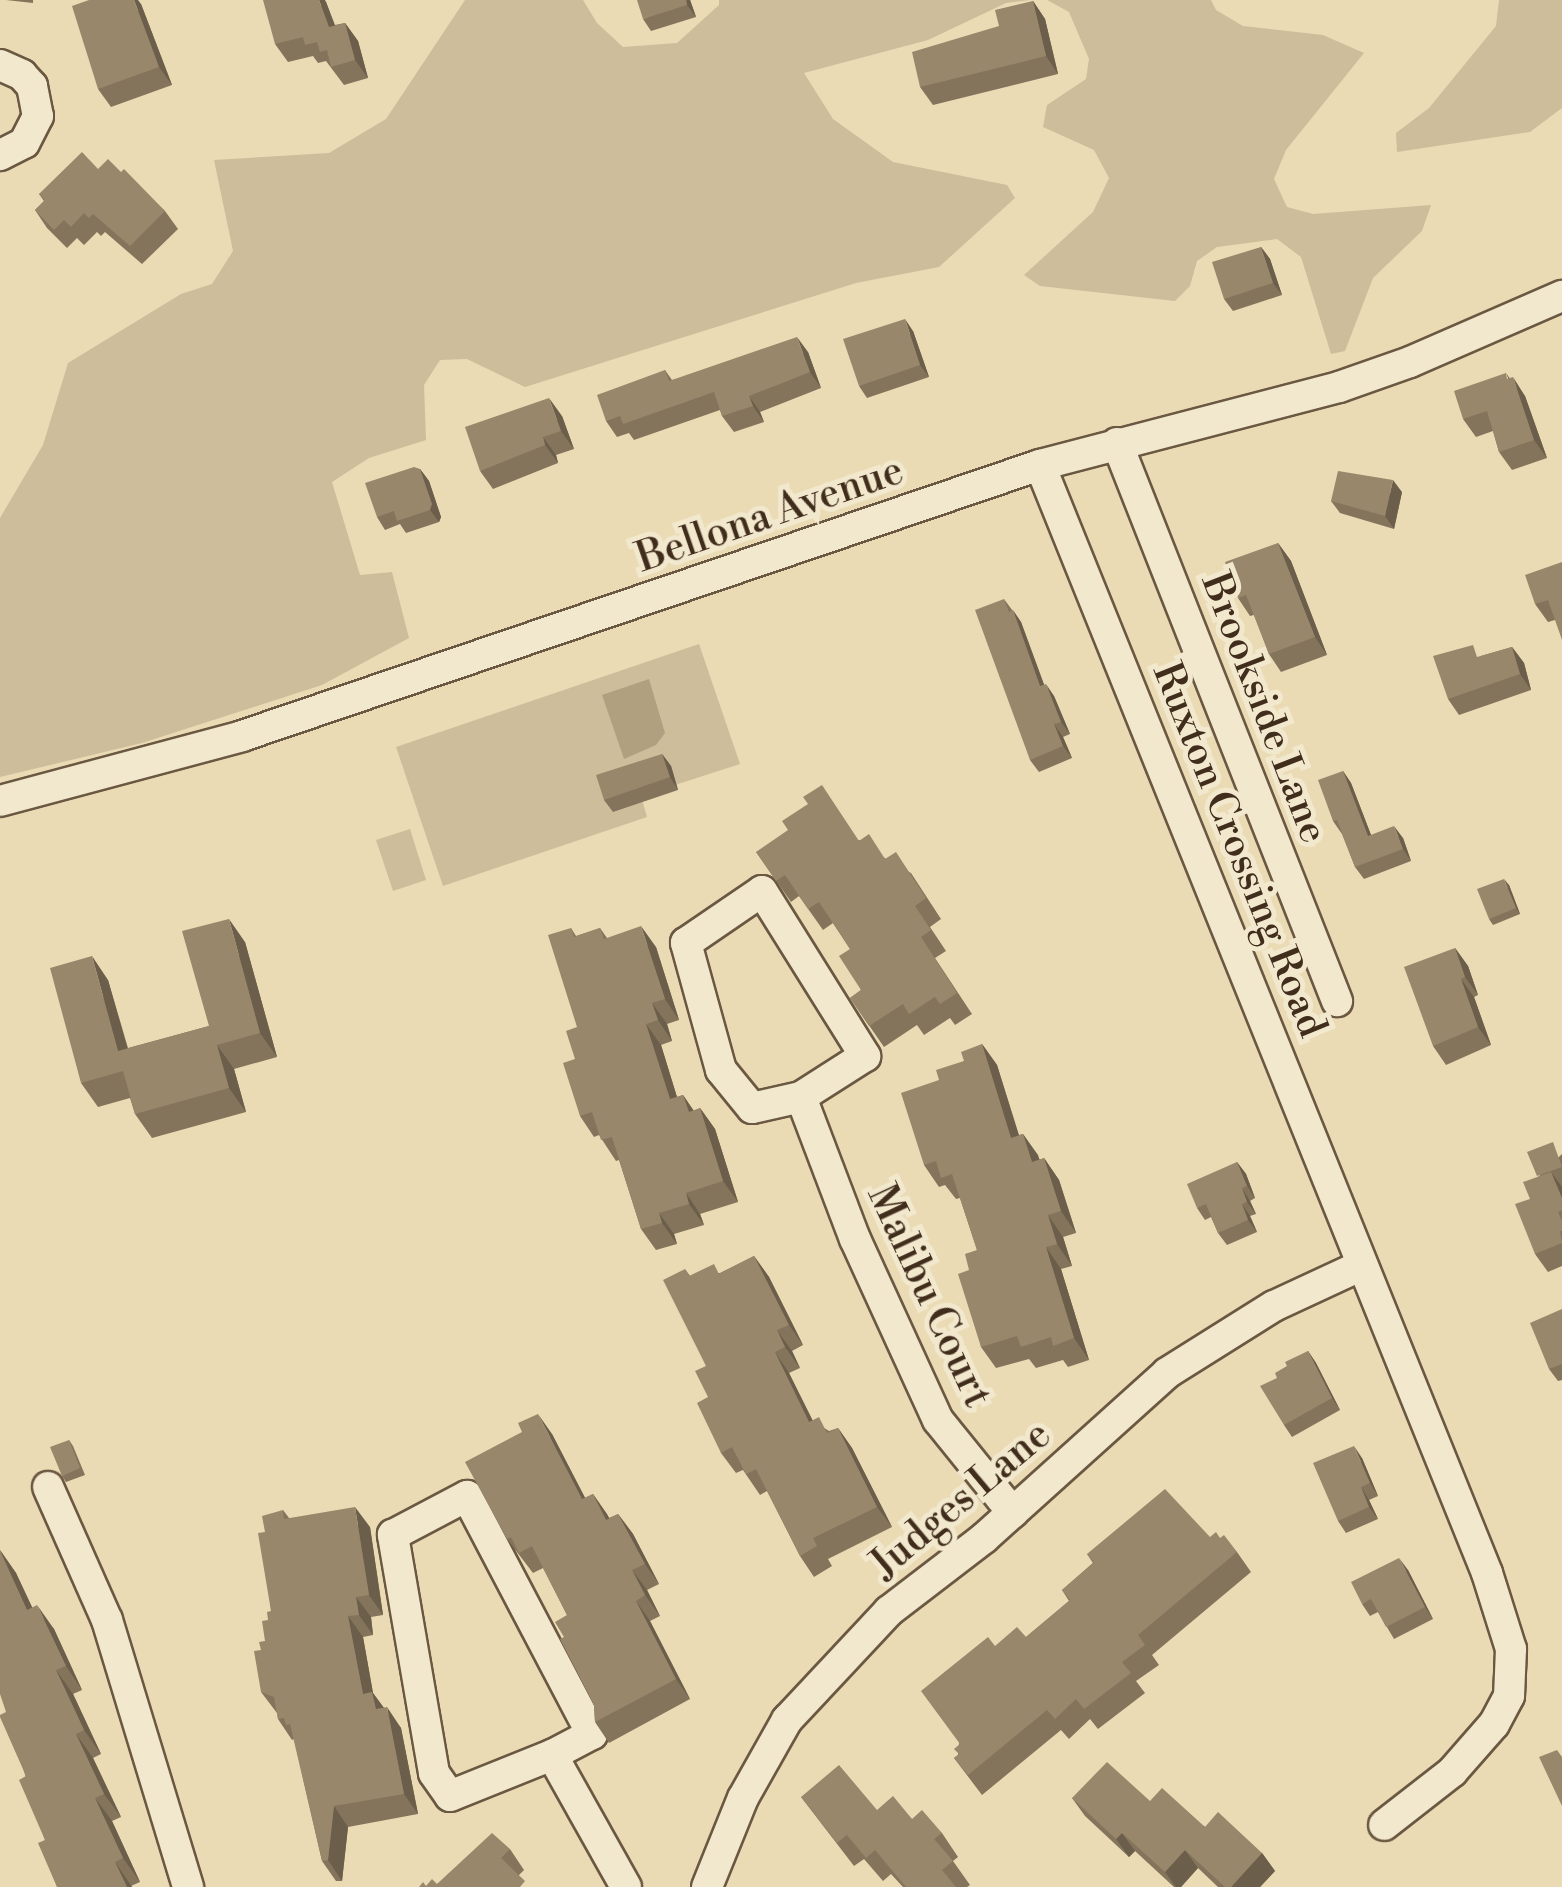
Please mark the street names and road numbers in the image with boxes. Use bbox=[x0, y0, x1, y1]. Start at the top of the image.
street label: Bellona Avenue bbox=[630, 447, 910, 583]
street label: Brookside Lane bbox=[1191, 566, 1337, 850]
street label: Ruxton Crossing Road bbox=[1142, 656, 1336, 1044]
street label: Malibu Court bbox=[857, 1177, 1001, 1415]
street label: Judges Lane bbox=[861, 1411, 1061, 1589]

